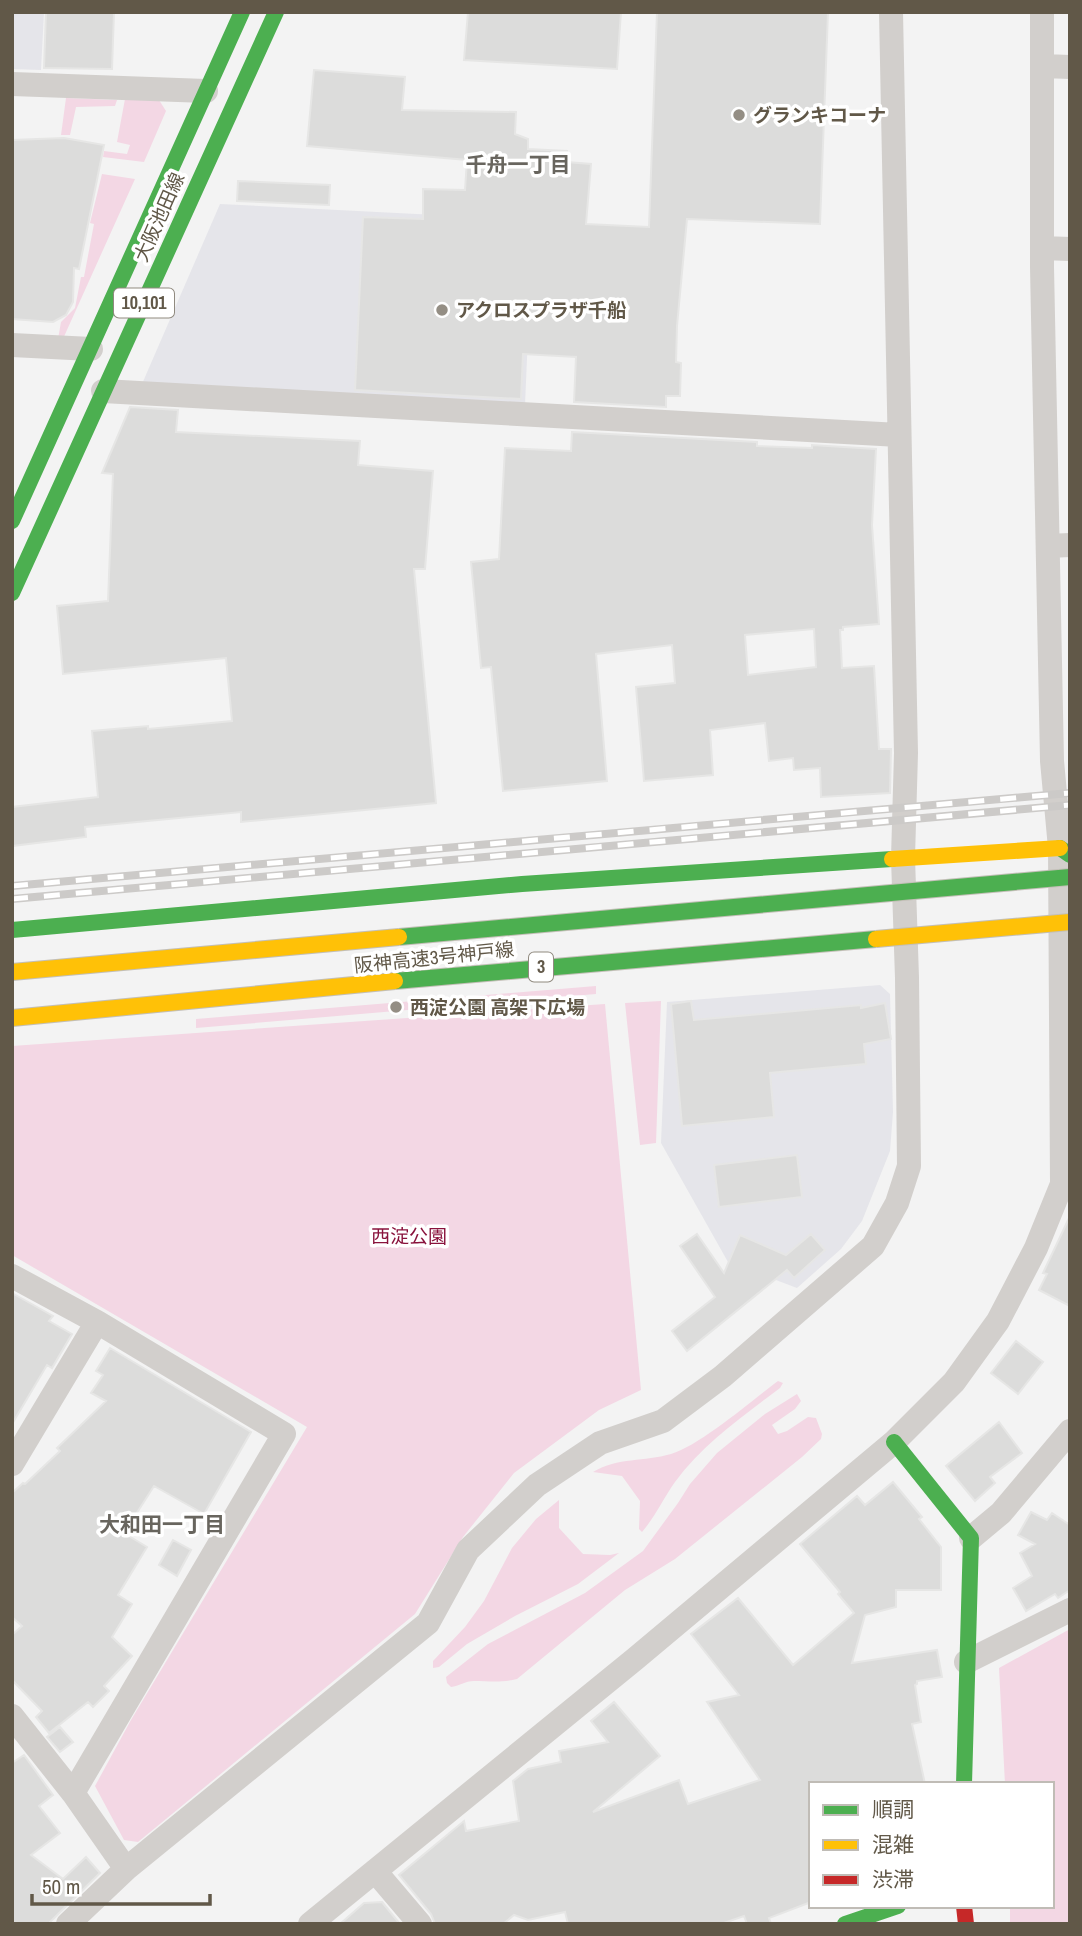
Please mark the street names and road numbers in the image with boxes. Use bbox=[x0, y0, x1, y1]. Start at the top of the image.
street label: 大阪池田線 bbox=[128, 168, 190, 266]
road number: 10,101 bbox=[114, 288, 174, 318]
street label: 阪神高速3号神戸線 bbox=[353, 936, 515, 978]
road number: 3 bbox=[529, 952, 553, 982]

